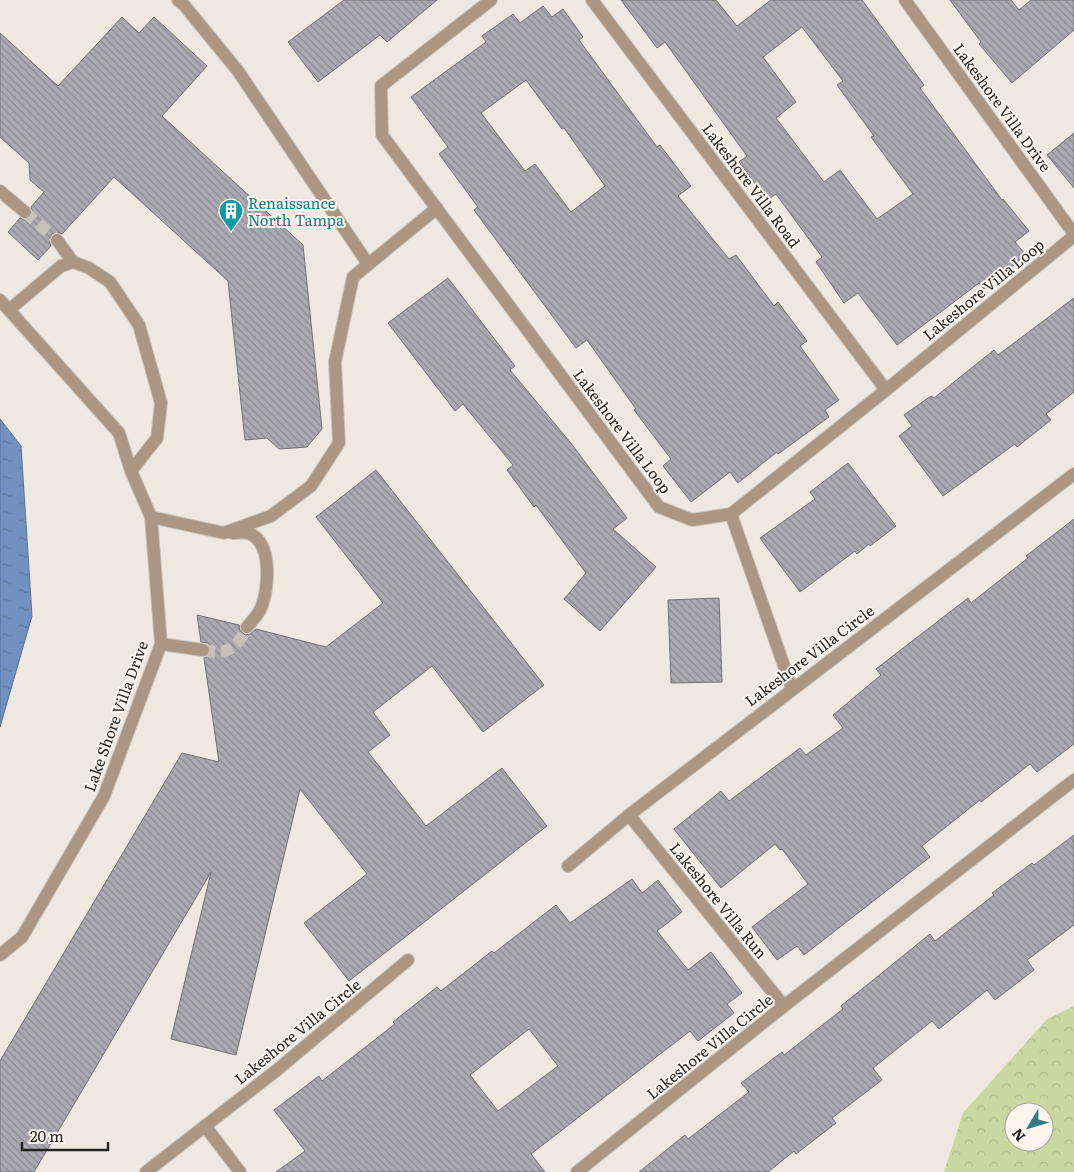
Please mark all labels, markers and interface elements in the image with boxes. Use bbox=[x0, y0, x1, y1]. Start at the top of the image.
street label: Lakeshore Villa Drive bbox=[949, 38, 1058, 176]
street label: Lakeshore Villa Road bbox=[698, 118, 806, 252]
place label: Renaissance North Tampa bbox=[248, 191, 345, 231]
building icon: Renaissance North Tampa bbox=[218, 198, 244, 232]
street label: Lakeshore Villa Loop bbox=[917, 233, 1049, 345]
street label: Lakeshore Villa Loop bbox=[569, 364, 677, 498]
street label: Lakeshore Villa Circle bbox=[740, 599, 879, 711]
street label: Lake Shore Villa Drive bbox=[77, 637, 153, 795]
street label: Lakeshore Villa Run bbox=[665, 837, 773, 963]
street label: Lakeshore Villa Circle bbox=[229, 973, 365, 1089]
street label: Lakeshore Villa Circle bbox=[641, 988, 777, 1104]
north arrow bbox=[1004, 1102, 1054, 1152]
scale bar bbox=[22, 1120, 109, 1152]
text: 20 m bbox=[30, 1124, 64, 1147]
text: N bbox=[1006, 1125, 1029, 1146]

